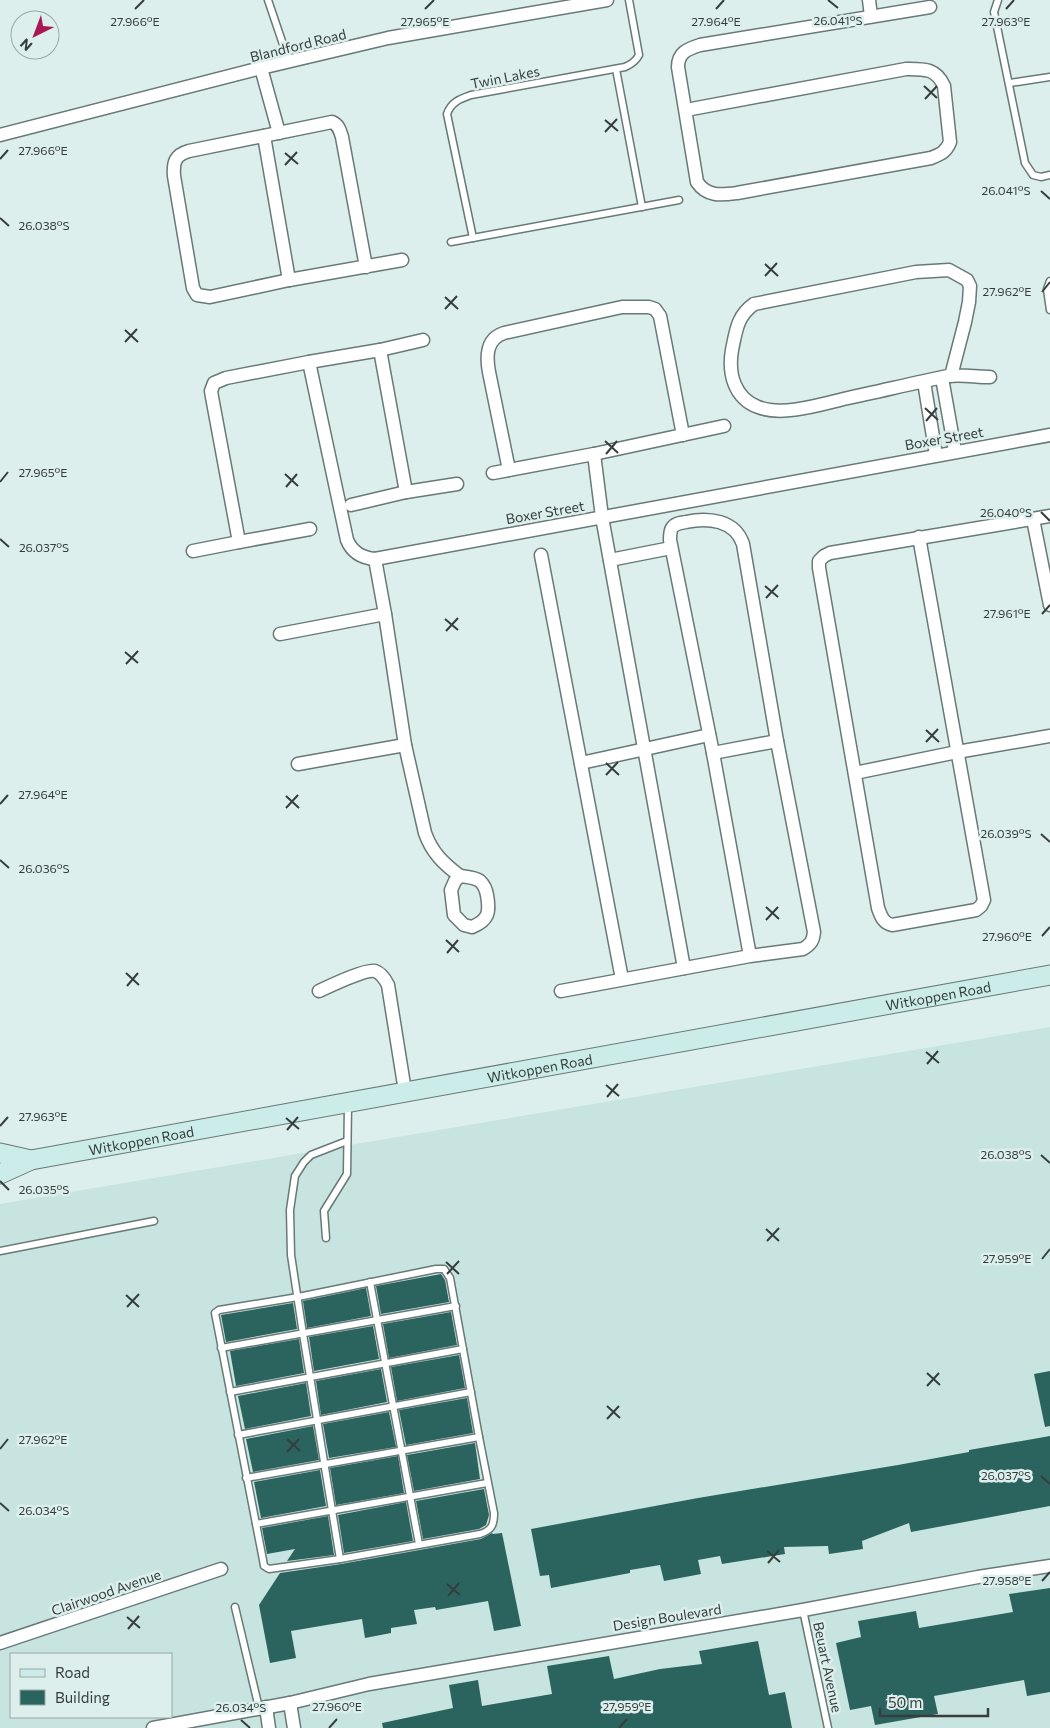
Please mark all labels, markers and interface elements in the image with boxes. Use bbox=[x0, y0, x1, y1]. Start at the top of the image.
north arrow bbox=[10, 10, 60, 60]
text: 26.041°S bbox=[814, 13, 862, 27]
text: 27.966°E bbox=[110, 14, 160, 28]
text: 27.965°E bbox=[400, 14, 450, 28]
text: 27.964°E bbox=[691, 14, 741, 28]
text: 27.963°E bbox=[982, 14, 1030, 28]
street label: Blandford Road bbox=[248, 25, 348, 65]
text: N bbox=[16, 35, 36, 55]
street label: Twin Lakes bbox=[469, 62, 541, 92]
text: 27.966°E bbox=[18, 143, 68, 157]
text: 26.041°S bbox=[982, 183, 1030, 197]
text: 26.038°S bbox=[19, 218, 69, 232]
text: 27.962°E bbox=[983, 284, 1031, 298]
street label: Boxer Street bbox=[903, 423, 985, 453]
text: 27.965°E bbox=[18, 465, 68, 479]
street label: Boxer Street bbox=[504, 497, 586, 527]
text: 26.040°S bbox=[980, 505, 1032, 519]
text: 26.037°S bbox=[19, 540, 69, 554]
text: 27.961°E bbox=[983, 606, 1031, 620]
text: 27.964°E bbox=[18, 787, 68, 801]
text: 26.039°S bbox=[981, 826, 1031, 840]
text: 26.036°S bbox=[19, 861, 69, 875]
text: 27.960°E bbox=[982, 929, 1032, 943]
street label: Witkoppen Road bbox=[884, 977, 992, 1013]
street label: Witkoppen Road bbox=[486, 1050, 594, 1086]
text: 27.963°E bbox=[19, 1109, 67, 1123]
street label: Witkoppen Road bbox=[87, 1122, 195, 1158]
text: 26.038°S bbox=[981, 1147, 1031, 1161]
text: 26.035°S bbox=[19, 1182, 69, 1196]
text: 27.959°E bbox=[983, 1251, 1031, 1265]
text: 27.962°E bbox=[19, 1432, 67, 1446]
text: 26.037°S bbox=[981, 1468, 1031, 1482]
text: 26.034°S bbox=[19, 1503, 69, 1517]
street label: Clairwood Avenue bbox=[49, 1565, 163, 1619]
text: 27.958°E bbox=[983, 1573, 1031, 1587]
street label: Design Boulevard bbox=[611, 1600, 723, 1634]
street label: Beuart Avenue bbox=[810, 1620, 846, 1714]
legend bbox=[10, 1653, 172, 1718]
text: Road bbox=[55, 1663, 90, 1681]
scale bar bbox=[880, 1686, 988, 1718]
text: Building bbox=[55, 1688, 110, 1706]
text: 50 m bbox=[888, 1693, 922, 1711]
text: 27.960°E bbox=[312, 1699, 362, 1713]
text: 27.959°E bbox=[603, 1699, 651, 1713]
text: 26.034°S bbox=[216, 1700, 266, 1714]

